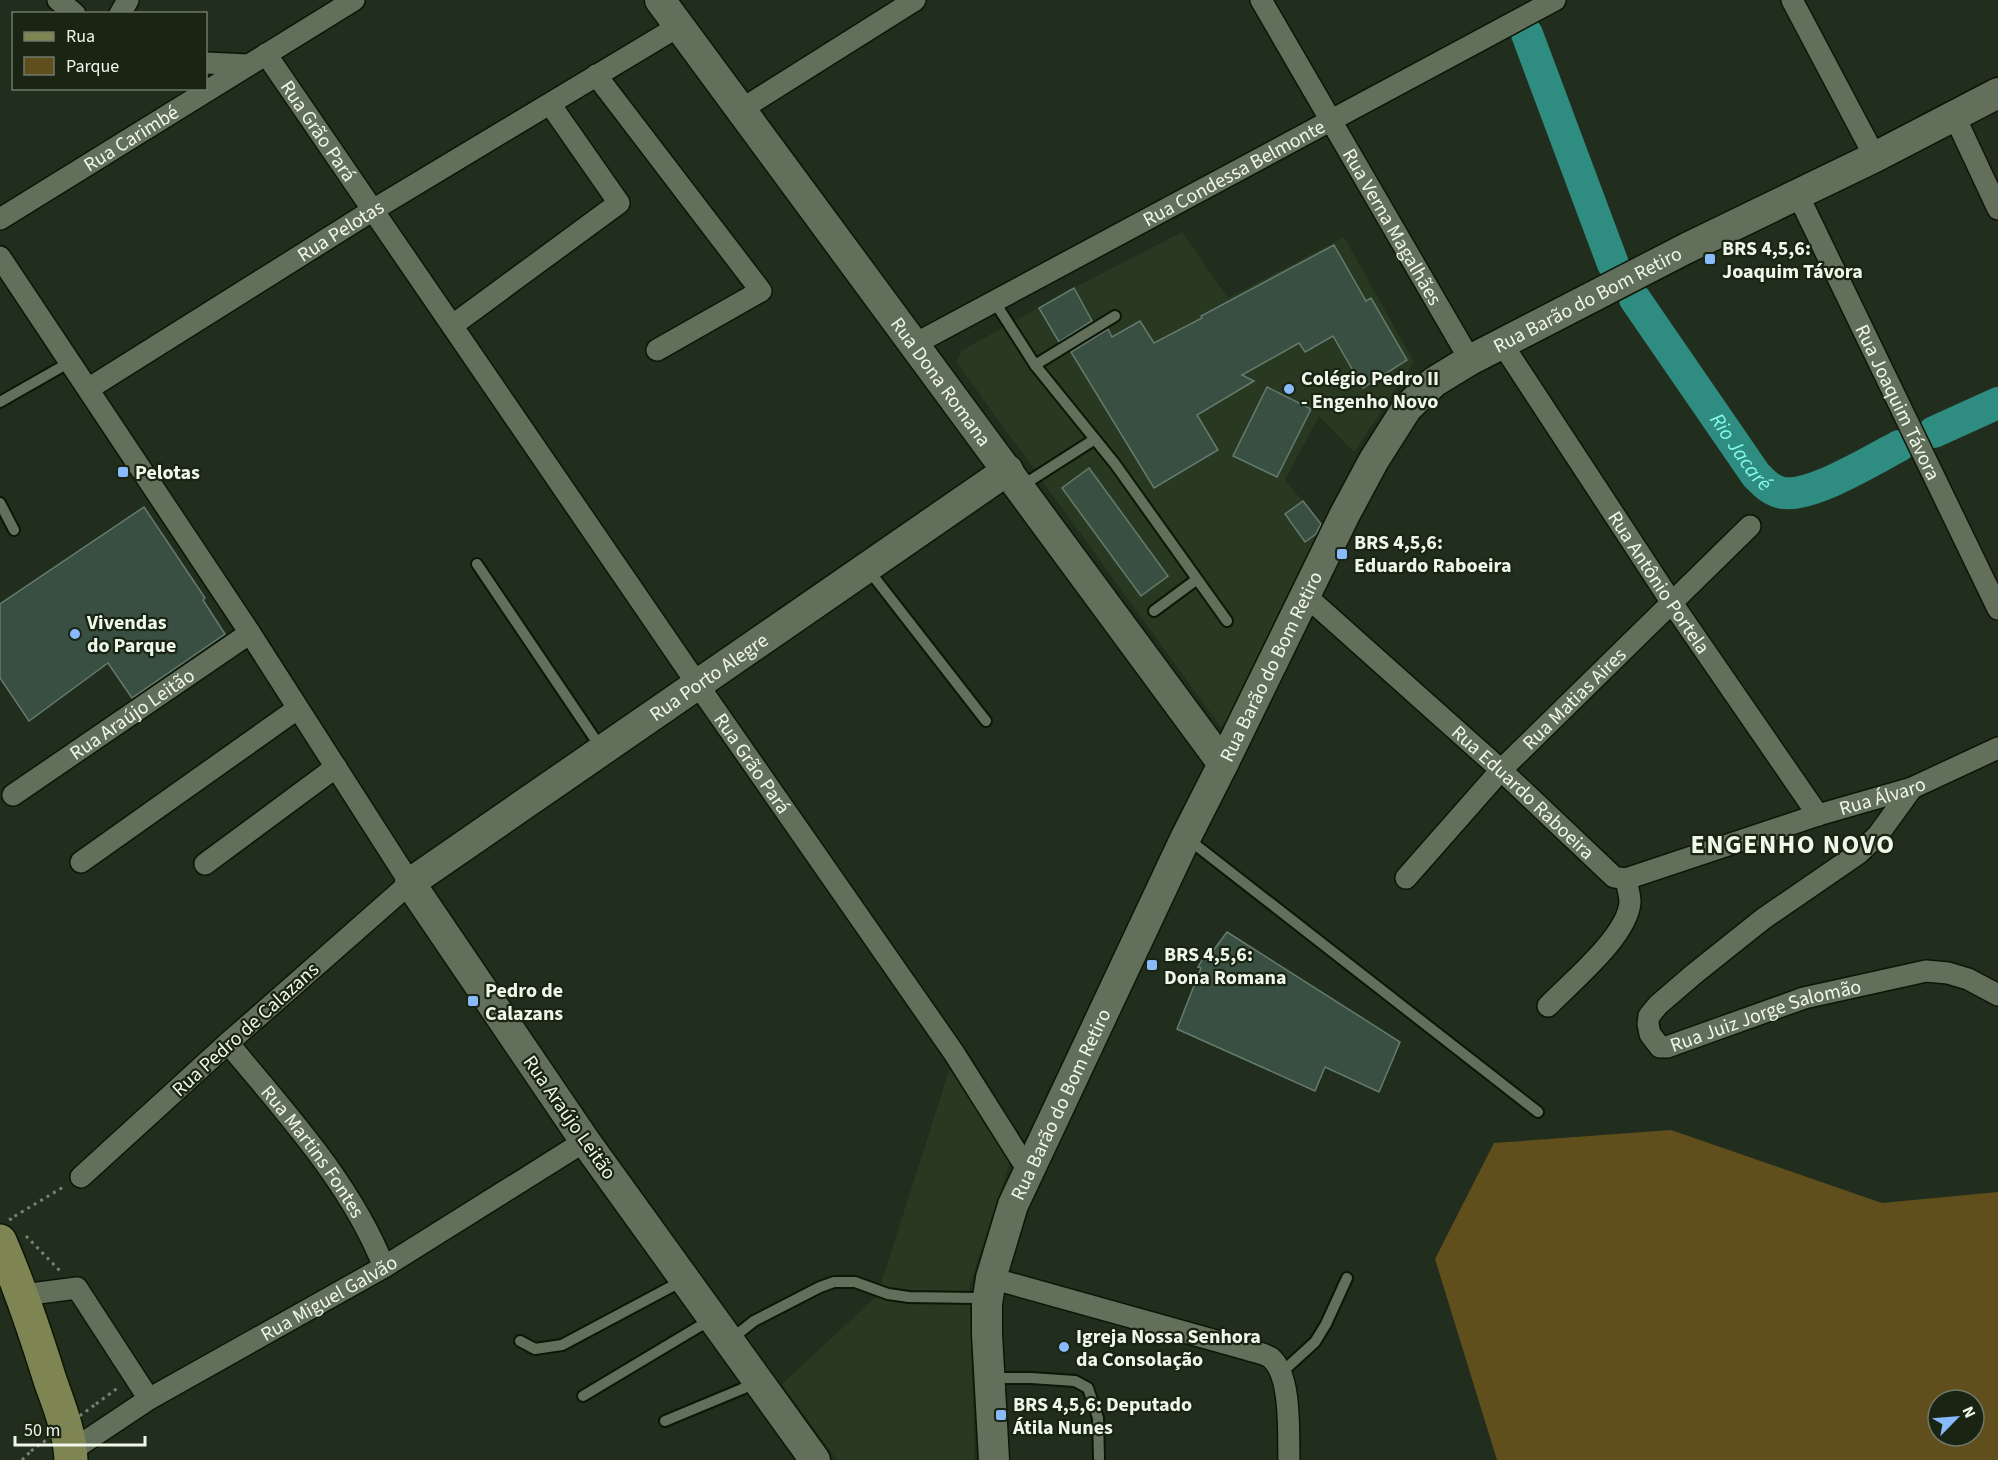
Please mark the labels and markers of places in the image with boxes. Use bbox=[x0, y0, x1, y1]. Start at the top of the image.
place label: BRS 4,5,6: Joaquim Távora bbox=[1722, 235, 1863, 286]
marker: BRS 4,5,6: Joaquim Távora bbox=[1703, 252, 1717, 266]
place label: Colégio Pedro II - Engenho Novo bbox=[1301, 365, 1439, 416]
marker: Colégio Pedro II - Engenho Novo bbox=[1282, 382, 1296, 396]
place label: Pelotas bbox=[135, 459, 200, 487]
marker: Pelotas bbox=[116, 465, 130, 479]
place label: BRS 4,5,6: Eduardo Raboeira bbox=[1354, 529, 1511, 580]
marker: BRS 4,5,6: Eduardo Raboeira bbox=[1335, 547, 1349, 561]
place label: Vivendas do Parque bbox=[86, 609, 176, 660]
marker: Vivendas do Parque bbox=[68, 627, 82, 641]
place label: BRS 4,5,6: Dona Romana bbox=[1164, 941, 1287, 992]
marker: BRS 4,5,6: Dona Romana bbox=[1145, 958, 1159, 972]
place label: Pedro de Calazans bbox=[485, 977, 563, 1028]
marker: Pedro de Calazans bbox=[466, 994, 480, 1008]
place label: Igreja Nossa Senhora da Consolação bbox=[1076, 1323, 1261, 1374]
marker: Igreja Nossa Senhora da Consolação bbox=[1057, 1340, 1071, 1354]
place label: BRS 4,5,6: Deputado Átila Nunes bbox=[1012, 1391, 1192, 1442]
marker: BRS 4,5,6: Deputado Átila Nunes bbox=[994, 1408, 1008, 1422]

